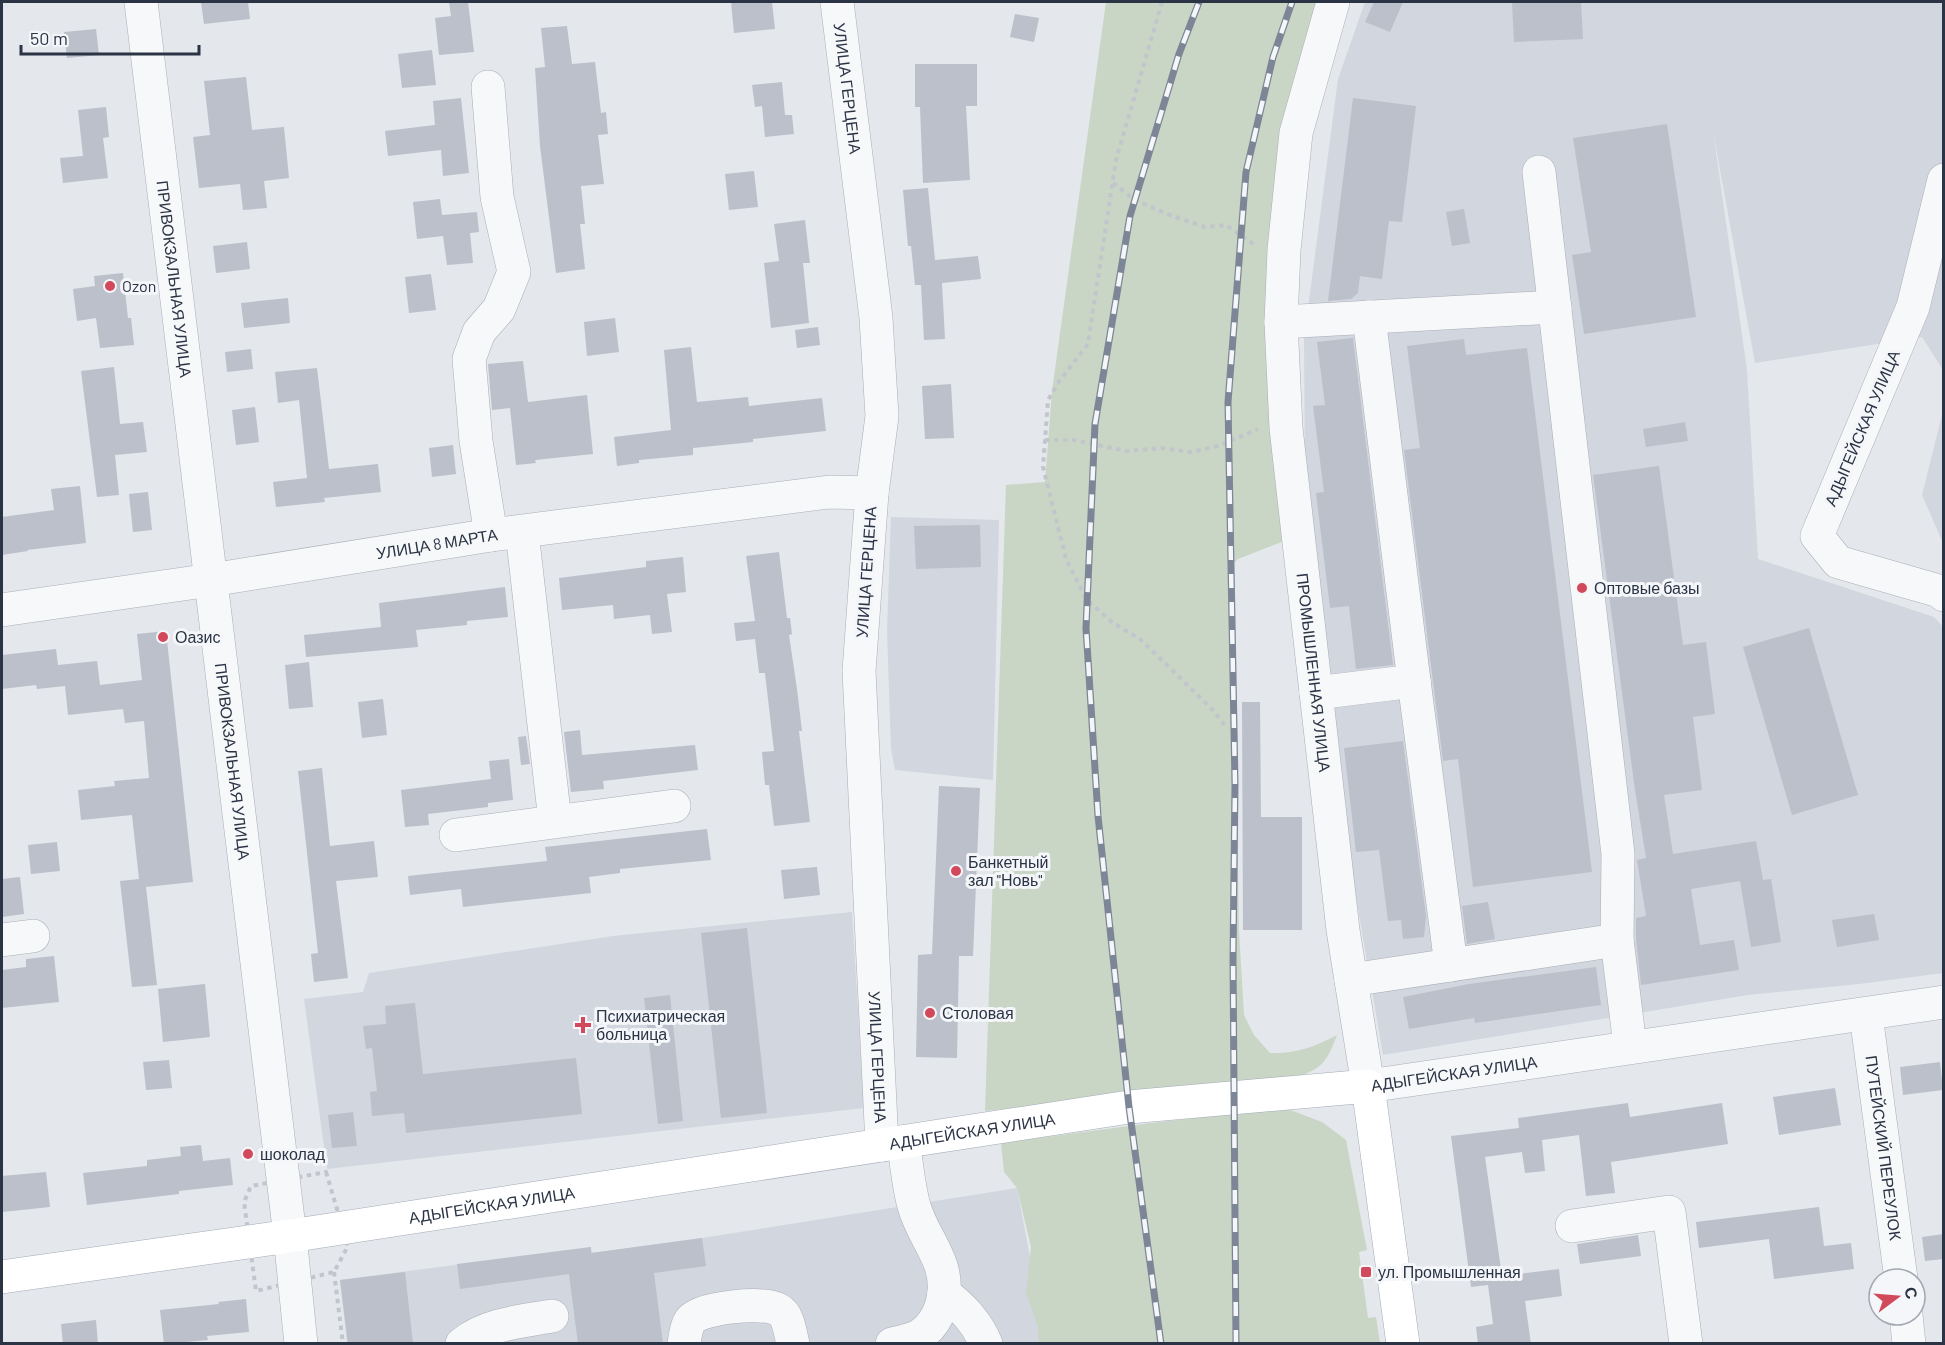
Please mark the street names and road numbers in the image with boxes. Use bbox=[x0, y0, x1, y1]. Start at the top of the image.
street label: УЛИЦА ГЕРЦЕНА bbox=[831, 22, 866, 155]
street label: ПРИВОКЗАЛЬНАЯ УЛИЦА bbox=[154, 179, 196, 379]
street label: АДЫГЕЙСКАЯ УЛИЦА bbox=[1820, 347, 1903, 509]
street label: УЛИЦА ГЕРЦЕНА bbox=[851, 505, 880, 639]
street label: УЛИЦА 8 МАРТА bbox=[375, 524, 499, 562]
street label: ПРОМЫШЛЕННАЯ УЛИЦА bbox=[1294, 572, 1335, 773]
street label: ПРИВОКЗАЛЬНАЯ УЛИЦА bbox=[212, 662, 255, 861]
street label: УЛИЦА ГЕРЦЕНА bbox=[866, 990, 891, 1124]
street label: АДЫГЕЙСКАЯ УЛИЦА bbox=[1370, 1051, 1538, 1094]
street label: ПУТЕЙСКИЙ ПЕРЕУЛОК bbox=[1862, 1054, 1906, 1242]
street label: АДЫГЕЙСКАЯ УЛИЦА bbox=[888, 1108, 1057, 1153]
street label: АДЫГЕЙСКАЯ УЛИЦА bbox=[407, 1182, 576, 1227]

